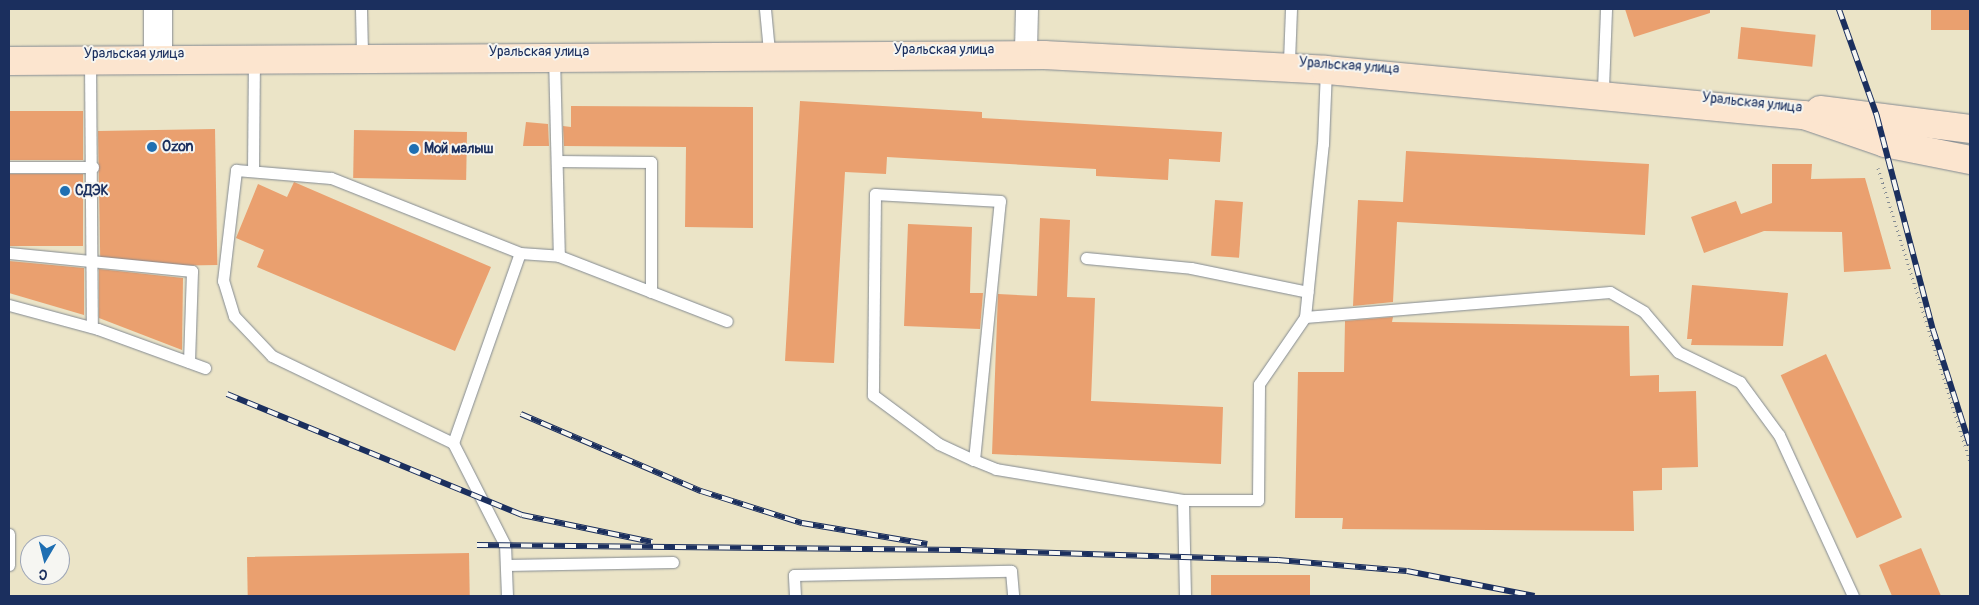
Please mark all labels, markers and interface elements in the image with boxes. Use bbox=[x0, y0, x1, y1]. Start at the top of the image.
street label: Уральская улица bbox=[894, 42, 994, 58]
street label: Уральская улица bbox=[489, 44, 589, 60]
street label: Уральская улица bbox=[84, 46, 184, 62]
street label: Уральская улица bbox=[1298, 54, 1400, 78]
street label: Уральская улица bbox=[1701, 89, 1803, 117]
place label: Ozon bbox=[162, 139, 193, 155]
marker: Ozon bbox=[146, 141, 158, 153]
place label: Мой малыш bbox=[424, 141, 493, 157]
marker: Мой малыш bbox=[408, 143, 420, 155]
place label: СДЭК bbox=[75, 183, 108, 199]
marker: СДЭК bbox=[59, 185, 71, 197]
north arrow bbox=[20, 535, 70, 585]
text: С bbox=[38, 565, 48, 583]

